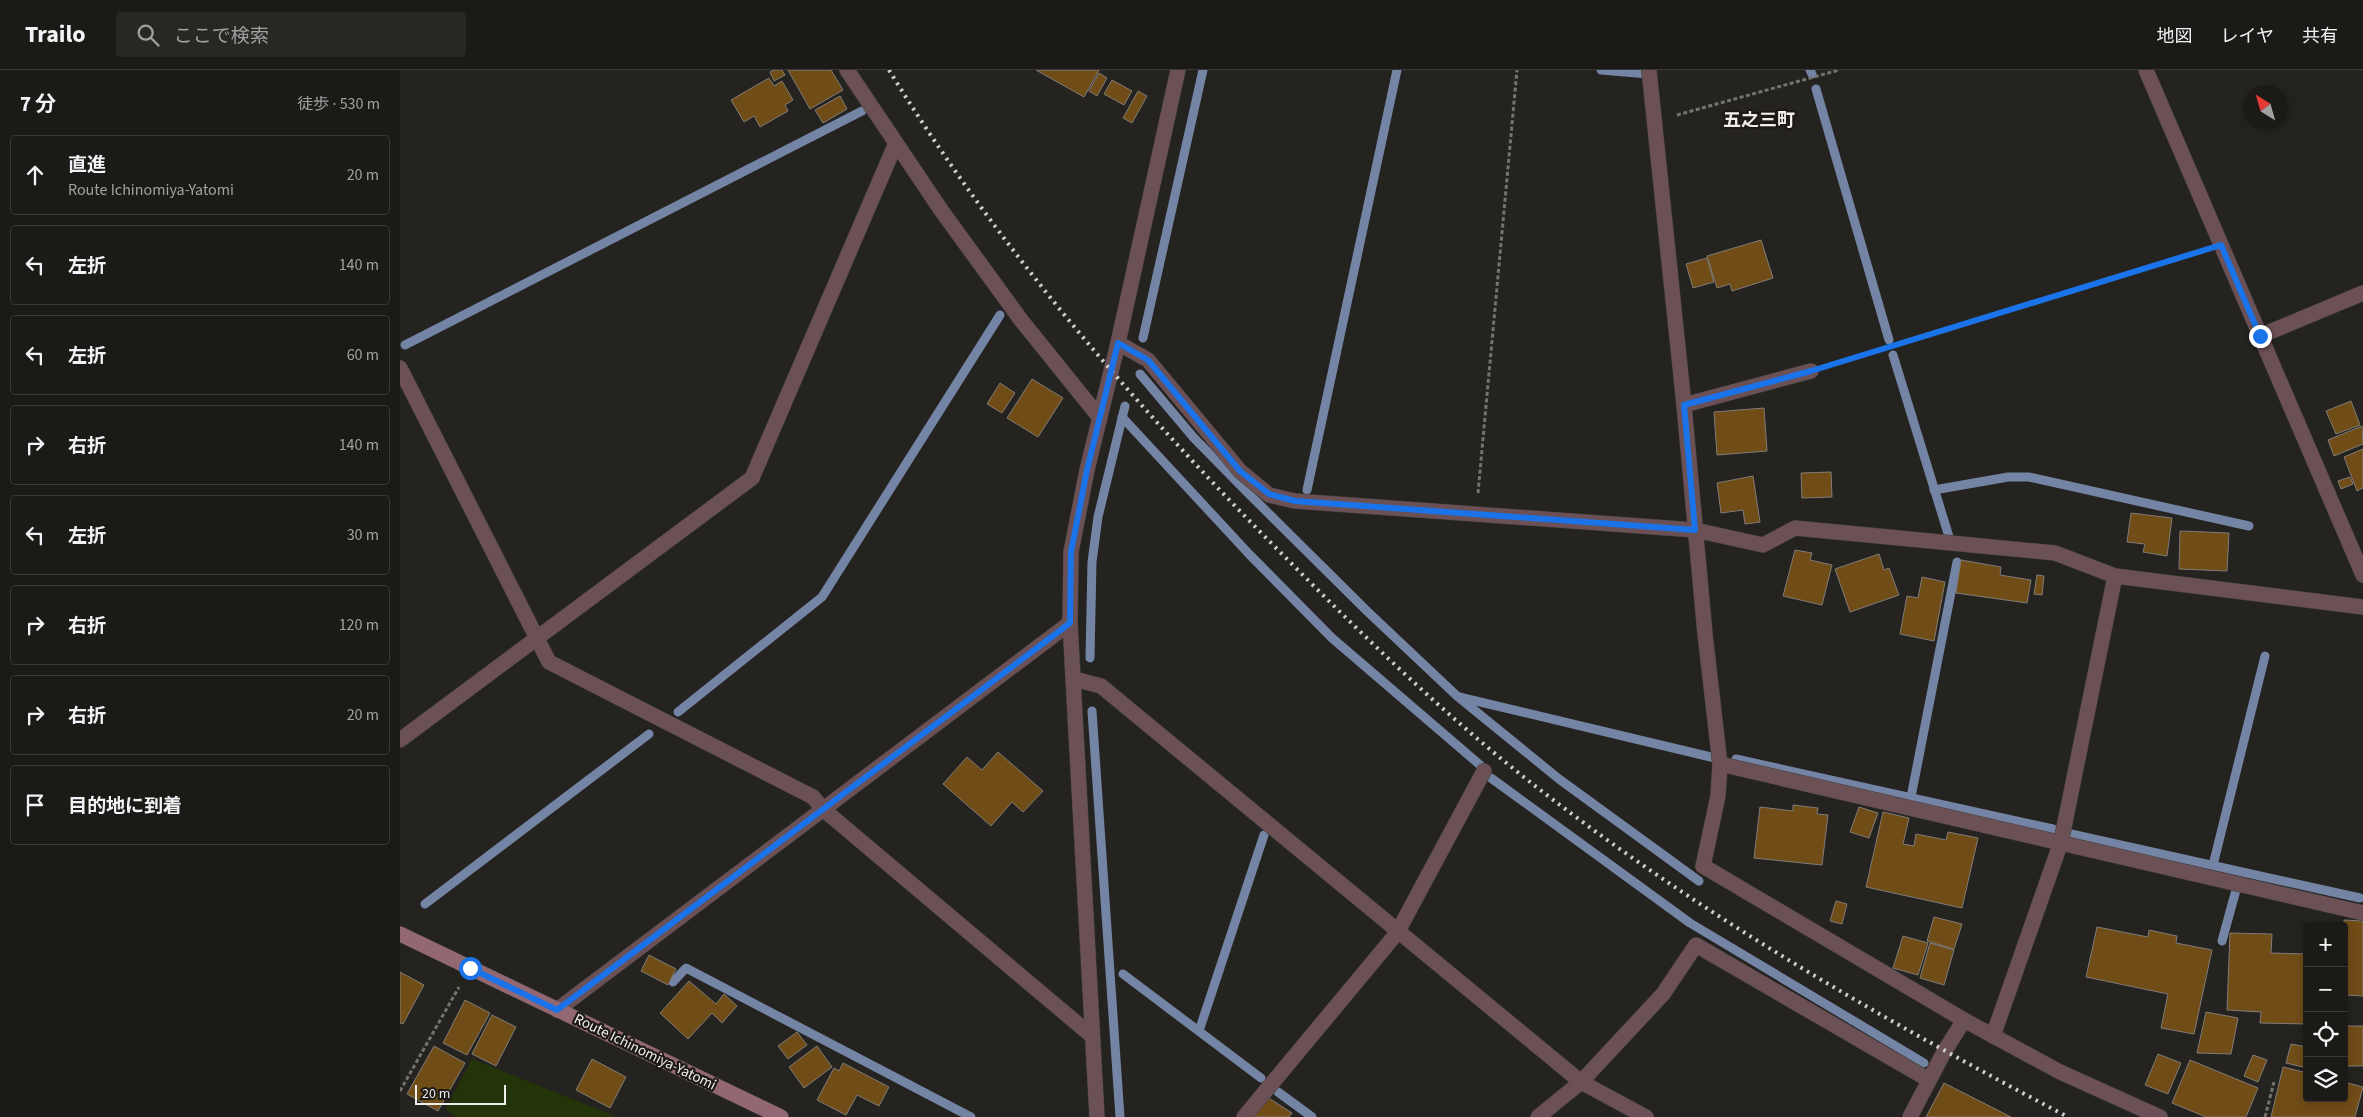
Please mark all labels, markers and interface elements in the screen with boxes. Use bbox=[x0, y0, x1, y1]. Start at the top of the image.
search box bbox=[116, 12, 466, 57]
text: Trailo bbox=[25, 17, 86, 52]
icon: search bbox=[134, 21, 162, 49]
text: ここで検索 bbox=[174, 23, 269, 50]
text: 地図 bbox=[2157, 24, 2193, 49]
text: レイヤ bbox=[2221, 24, 2274, 49]
text: 共有 bbox=[2302, 24, 2338, 49]
north arrow bbox=[2243, 85, 2288, 130]
text: 7 分 bbox=[20, 89, 56, 119]
text: 徒歩 · 530 m bbox=[297, 93, 380, 115]
district label: 五之三町 bbox=[1723, 108, 1795, 133]
text: 直進 bbox=[68, 152, 106, 179]
icon: ahead bbox=[21, 161, 49, 189]
text: 20 m bbox=[347, 164, 379, 186]
text: Route Ichinomiya-Yatomi bbox=[68, 179, 234, 201]
icon: left bbox=[21, 251, 49, 279]
text: 左折 bbox=[68, 253, 106, 280]
text: 140 m bbox=[339, 254, 379, 276]
route end bbox=[2249, 325, 2272, 348]
icon: left bbox=[21, 341, 49, 369]
text: 左折 bbox=[68, 343, 106, 370]
text: 60 m bbox=[347, 344, 379, 366]
icon: right bbox=[21, 431, 49, 459]
text: 右折 bbox=[68, 433, 106, 460]
text: 140 m bbox=[339, 434, 379, 456]
icon: left bbox=[21, 521, 49, 549]
text: 左折 bbox=[68, 523, 106, 550]
text: 30 m bbox=[347, 524, 379, 546]
icon: right bbox=[21, 611, 49, 639]
text: 右折 bbox=[68, 613, 106, 640]
text: 120 m bbox=[339, 614, 379, 636]
icon: right bbox=[21, 701, 49, 729]
text: 右折 bbox=[68, 703, 106, 730]
text: 20 m bbox=[347, 704, 379, 726]
icon: arrive bbox=[21, 791, 49, 819]
text: 目的地に到着 bbox=[68, 793, 182, 820]
map controls bbox=[2303, 922, 2348, 1102]
button: + bbox=[2303, 922, 2348, 967]
route start bbox=[459, 957, 482, 980]
button: − bbox=[2303, 967, 2348, 1012]
street label: Route Ichinomiya-Yatomi bbox=[570, 1008, 720, 1096]
button: locate bbox=[2303, 1012, 2348, 1057]
button: layers bbox=[2303, 1057, 2348, 1102]
scale bar bbox=[415, 1082, 506, 1105]
text: 20 m bbox=[422, 1084, 450, 1104]

